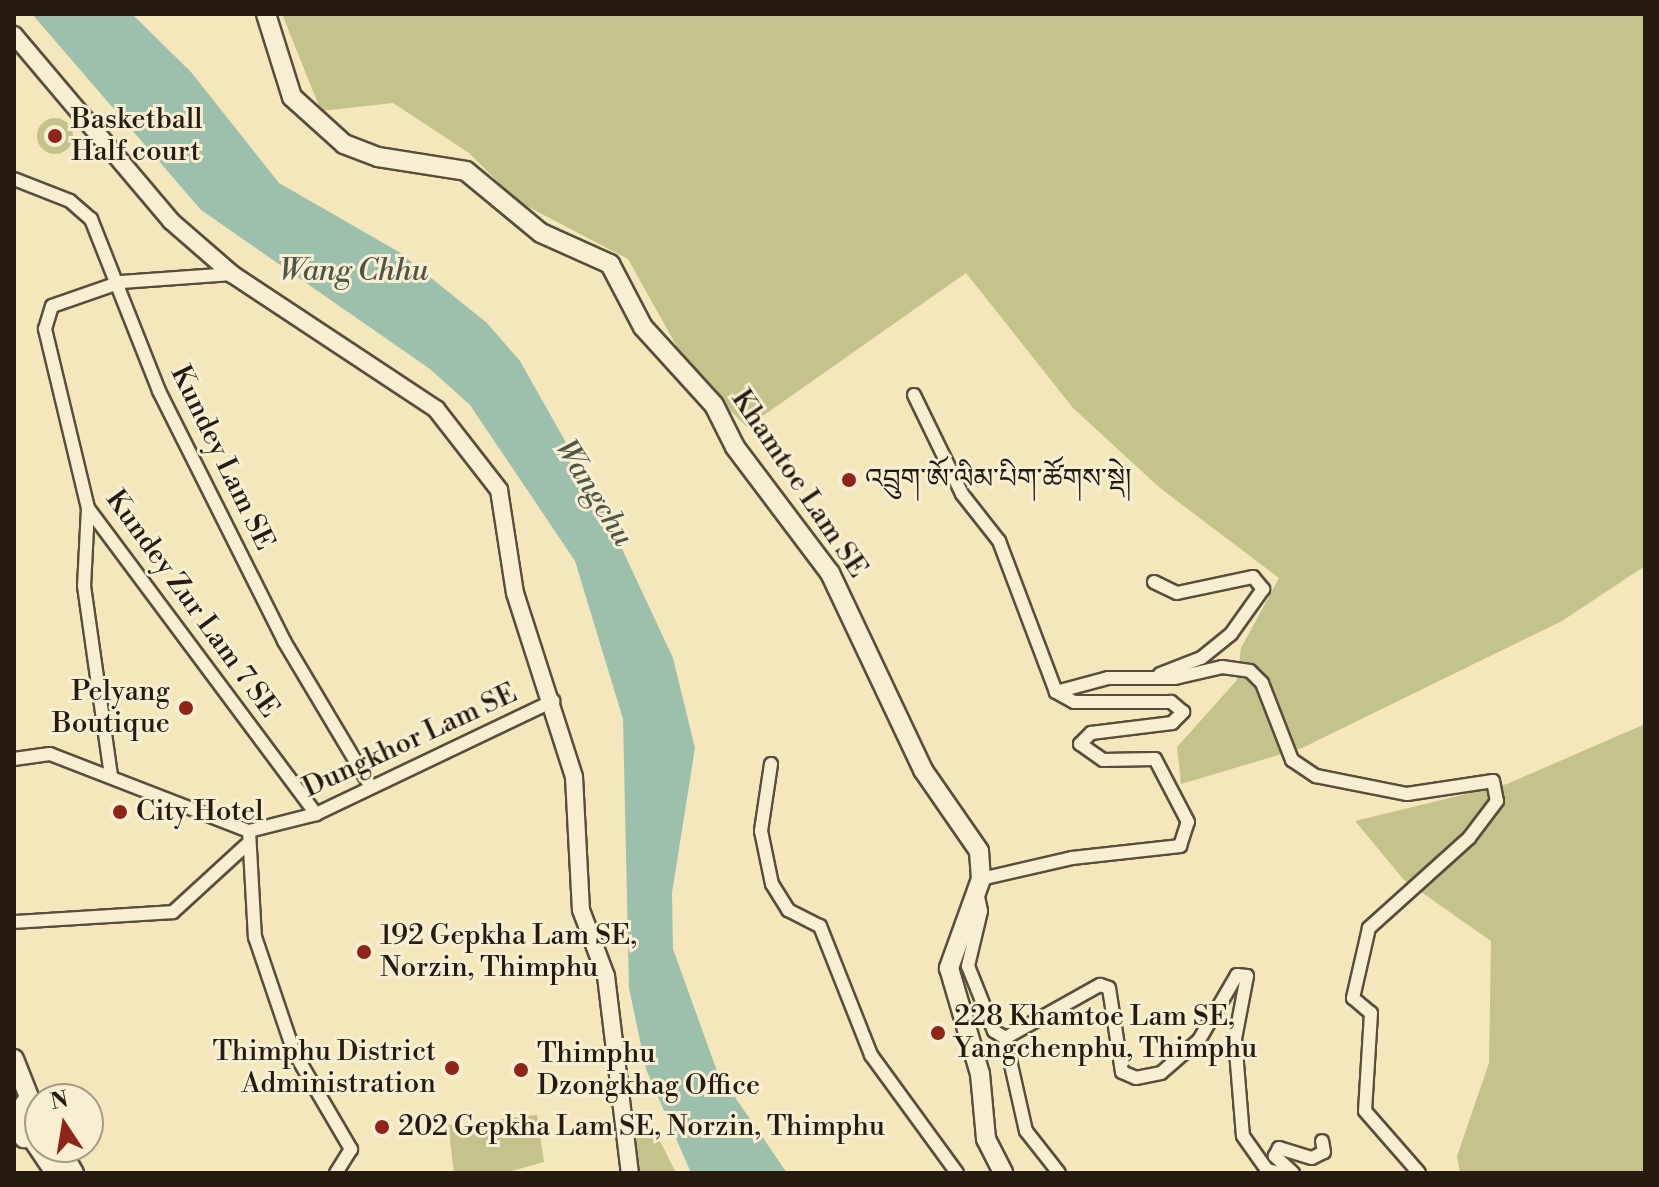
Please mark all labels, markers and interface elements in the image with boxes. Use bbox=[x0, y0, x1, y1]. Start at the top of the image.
place label: Basketball Half court bbox=[71, 103, 203, 169]
marker: Basketball Half court bbox=[46, 127, 64, 145]
water label: Wang Chhu bbox=[279, 253, 429, 289]
street label: Kundey Lam SE bbox=[163, 360, 281, 556]
street label: Khamtoe Lam SE bbox=[724, 384, 874, 584]
water label: Wangchu bbox=[547, 433, 641, 553]
place label: འབྲུག་ཨོ་ལིམ་པིག་ཚོགས་སྡེ། bbox=[865, 463, 1131, 497]
marker: འབྲུག་ཨོ་ལིམ་པིག་ཚོགས་སྡེ། bbox=[840, 471, 858, 489]
street label: Kundey Zur Lam 7 SE bbox=[98, 484, 286, 724]
place label: Pelyang Boutique bbox=[52, 675, 170, 741]
street label: Dungkhor Lam SE bbox=[298, 677, 522, 805]
marker: Pelyang Boutique bbox=[177, 699, 195, 717]
place label: City Hotel bbox=[136, 795, 263, 829]
marker: City Hotel bbox=[111, 803, 129, 821]
place label: 192 Gepkha Lam SE, Norzin, Thimphu bbox=[380, 919, 637, 985]
marker: 192 Gepkha Lam SE, Norzin, Thimphu bbox=[355, 943, 373, 961]
place label: 228 Khamtoe Lam SE, Yangchenphu, Thimphu bbox=[954, 1000, 1257, 1066]
marker: 228 Khamtoe Lam SE, Yangchenphu, Thimphu bbox=[929, 1024, 947, 1042]
place label: Thimphu District Administration bbox=[213, 1035, 436, 1101]
place label: Thimphu Dzongkhag Office bbox=[537, 1037, 760, 1103]
marker: Thimphu District Administration bbox=[443, 1059, 461, 1077]
marker: Thimphu Dzongkhag Office bbox=[512, 1061, 530, 1079]
north arrow bbox=[24, 1083, 104, 1163]
text: N bbox=[48, 1086, 71, 1116]
place label: 202 Gepkha Lam SE, Norzin, Thimphu bbox=[398, 1110, 885, 1144]
marker: 202 Gepkha Lam SE, Norzin, Thimphu bbox=[373, 1118, 391, 1136]

